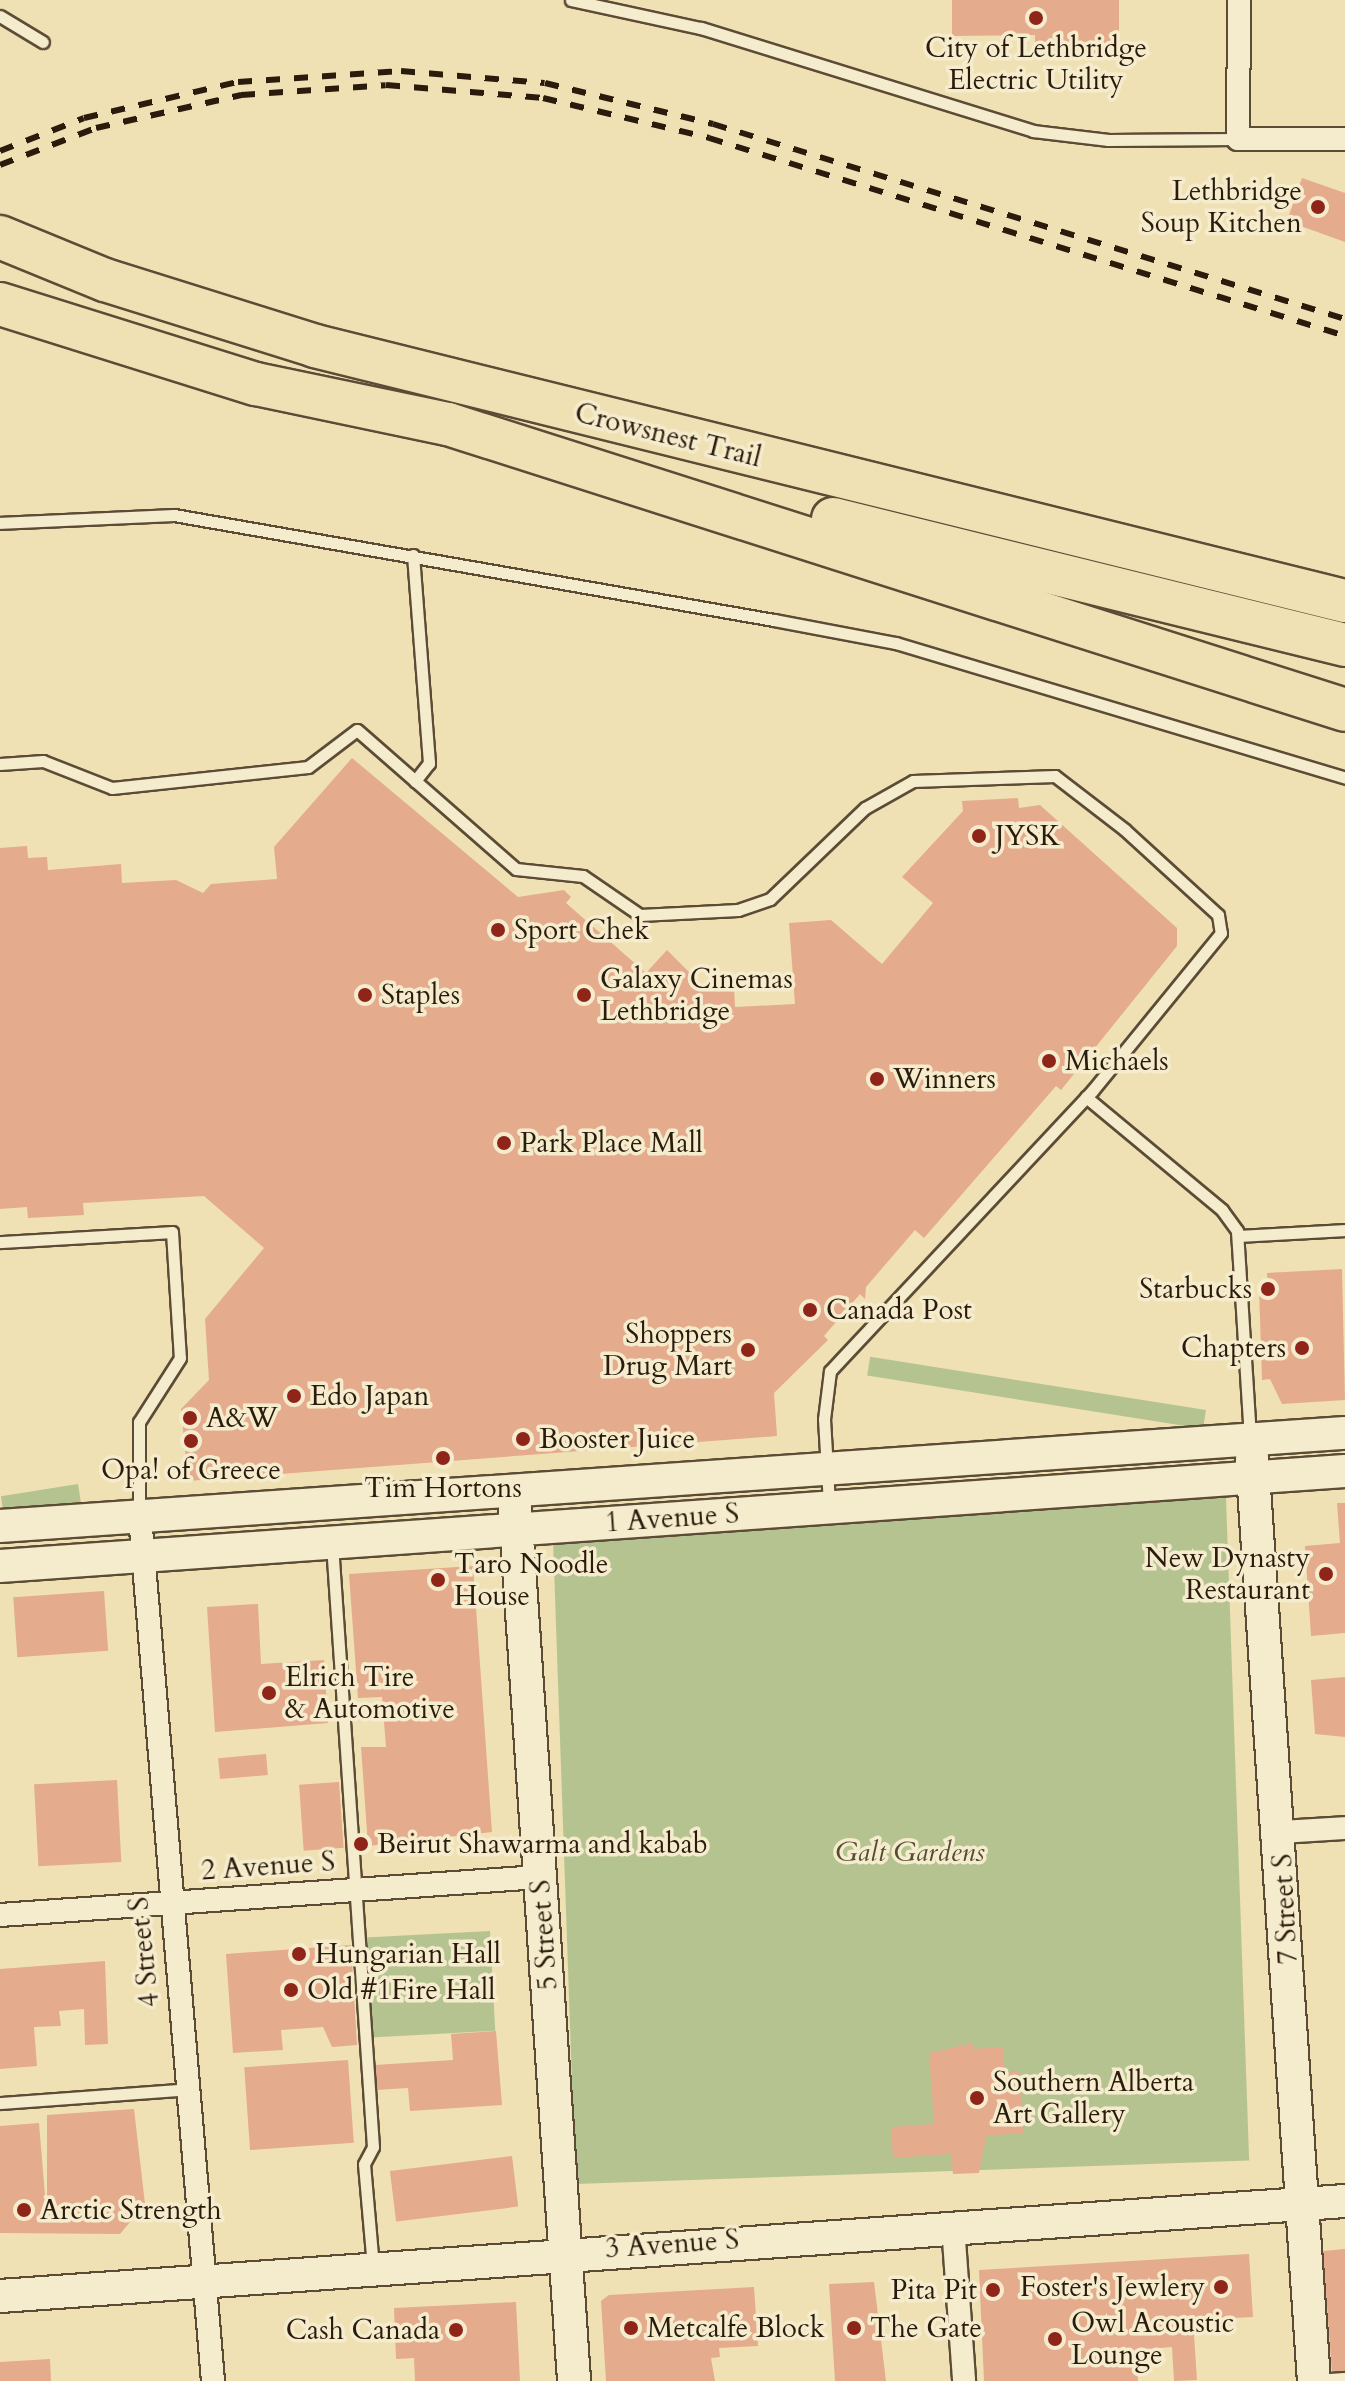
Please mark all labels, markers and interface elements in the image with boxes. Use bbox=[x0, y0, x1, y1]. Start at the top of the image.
marker: City of Lethbridge Electric Utility bbox=[1027, 9, 1045, 27]
place label: City of Lethbridge Electric Utility bbox=[925, 31, 1147, 97]
place label: Lethbridge Soup Kitchen bbox=[1141, 174, 1302, 240]
marker: Lethbridge Soup Kitchen bbox=[1309, 198, 1327, 216]
street label: Crowsnest Trail bbox=[571, 396, 765, 474]
place label: JYSK bbox=[995, 819, 1060, 853]
marker: JYSK bbox=[970, 827, 988, 845]
place label: Sport Chek bbox=[514, 913, 649, 947]
marker: Sport Chek bbox=[489, 921, 507, 939]
place label: Galaxy Cinemas Lethbridge bbox=[600, 962, 793, 1028]
place label: Staples bbox=[381, 978, 460, 1012]
marker: Staples bbox=[356, 986, 374, 1004]
marker: Galaxy Cinemas Lethbridge bbox=[575, 986, 593, 1004]
place label: Michaels bbox=[1065, 1044, 1169, 1078]
marker: Michaels bbox=[1040, 1052, 1058, 1070]
place label: Winners bbox=[893, 1062, 996, 1096]
marker: Winners bbox=[868, 1070, 886, 1088]
place label: Park Place Mall bbox=[520, 1126, 703, 1160]
marker: Park Place Mall bbox=[495, 1134, 513, 1152]
place label: Starbucks bbox=[1139, 1272, 1252, 1306]
marker: Starbucks bbox=[1259, 1280, 1277, 1298]
place label: Canada Post bbox=[826, 1293, 972, 1327]
marker: Canada Post bbox=[801, 1301, 819, 1319]
place label: Shoppers Drug Mart bbox=[603, 1317, 732, 1383]
place label: Chapters bbox=[1181, 1331, 1286, 1365]
marker: Chapters bbox=[1293, 1339, 1311, 1357]
marker: Shoppers Drug Mart bbox=[739, 1341, 757, 1359]
place label: Edo Japan bbox=[310, 1379, 429, 1413]
marker: Edo Japan bbox=[285, 1387, 303, 1405]
place label: A&W bbox=[206, 1401, 278, 1435]
marker: A&W bbox=[181, 1409, 199, 1427]
place label: Booster Juice bbox=[539, 1422, 695, 1456]
marker: Booster Juice bbox=[514, 1430, 532, 1448]
marker: Opa! of Greece bbox=[182, 1432, 200, 1450]
marker: Tim Hortons bbox=[434, 1449, 452, 1467]
place label: Opa! of Greece bbox=[101, 1453, 281, 1487]
place label: Tim Hortons bbox=[364, 1471, 522, 1505]
street label: 1 Avenue S bbox=[604, 1497, 740, 1539]
place label: New Dynasty Restaurant bbox=[1145, 1541, 1310, 1607]
place label: Taro Noodle House bbox=[454, 1547, 608, 1613]
marker: New Dynasty Restaurant bbox=[1317, 1565, 1335, 1583]
marker: Taro Noodle House bbox=[429, 1571, 447, 1589]
place label: Elrich Tire & Automotive bbox=[285, 1660, 455, 1726]
marker: Elrich Tire & Automotive bbox=[260, 1684, 278, 1702]
place label: Beirut Shawarma and kabab bbox=[377, 1827, 708, 1861]
marker: Beirut Shawarma and kabab bbox=[352, 1835, 370, 1853]
park label: Galt Gardens bbox=[835, 1835, 985, 1869]
street label: 2 Avenue S bbox=[200, 1845, 336, 1887]
street label: 7 Street S bbox=[1265, 1853, 1305, 1965]
street label: 5 Street S bbox=[523, 1879, 565, 1991]
street label: 4 Street S bbox=[122, 1895, 166, 2009]
place label: Hungarian Hall bbox=[315, 1937, 501, 1971]
marker: Hungarian Hall bbox=[290, 1945, 308, 1963]
place label: Old #1Fire Hall bbox=[307, 1973, 495, 2007]
marker: Old #1Fire Hall bbox=[282, 1981, 300, 1999]
place label: Southern Alberta Art Gallery bbox=[993, 2065, 1194, 2131]
marker: Southern Alberta Art Gallery bbox=[968, 2089, 986, 2107]
place label: Arctic Strength bbox=[40, 2193, 222, 2227]
marker: Arctic Strength bbox=[15, 2201, 33, 2219]
street label: 3 Avenue S bbox=[604, 2223, 740, 2265]
place label: Foster's Jewlery bbox=[1020, 2270, 1205, 2304]
place label: Pita Pit bbox=[891, 2273, 977, 2307]
marker: Foster's Jewlery bbox=[1212, 2278, 1230, 2296]
marker: Pita Pit bbox=[984, 2281, 1002, 2299]
place label: Owl Acoustic Lounge bbox=[1071, 2306, 1234, 2372]
place label: Metcalfe Block bbox=[647, 2311, 825, 2345]
place label: The Gate bbox=[870, 2311, 982, 2345]
place label: Cash Canada bbox=[286, 2313, 440, 2347]
marker: Metcalfe Block bbox=[622, 2319, 640, 2337]
marker: The Gate bbox=[845, 2319, 863, 2337]
marker: Cash Canada bbox=[447, 2321, 465, 2339]
marker: Owl Acoustic Lounge bbox=[1046, 2330, 1064, 2348]

